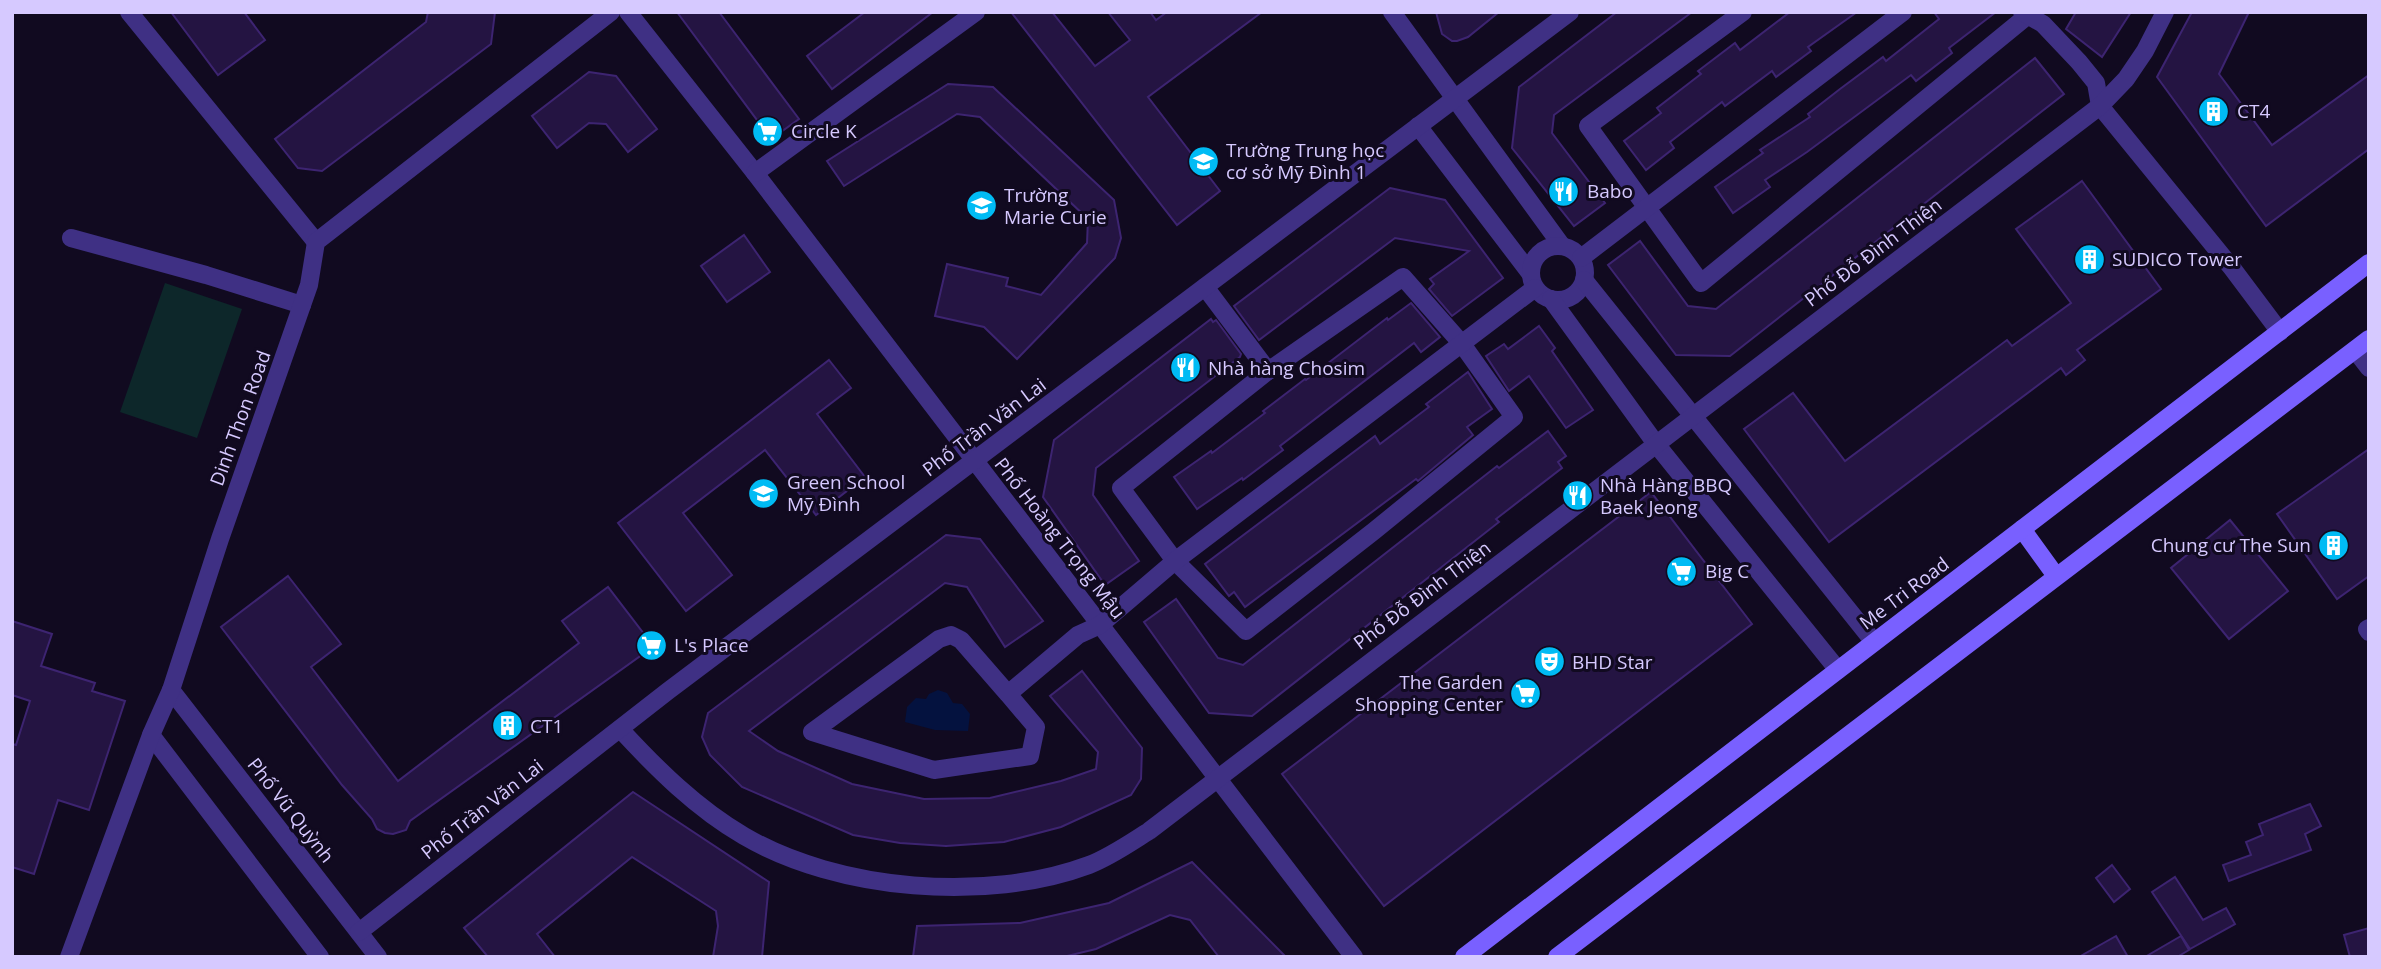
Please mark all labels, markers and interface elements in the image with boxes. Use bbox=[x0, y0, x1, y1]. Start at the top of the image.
building icon: CT4 bbox=[2197, 94, 2231, 128]
place label: CT4 bbox=[2237, 98, 2270, 124]
supermarket icon: Circle K bbox=[751, 114, 785, 148]
place label: Circle K bbox=[791, 118, 857, 144]
place label: Trường Trung học cơ sở Mỹ Đình 1 bbox=[1226, 137, 1384, 185]
school or university icon: Trường Trung học cơ sở Mỹ Đình 1 bbox=[1186, 144, 1220, 178]
restaurant icon: Babo bbox=[1547, 174, 1581, 208]
place label: Babo bbox=[1587, 178, 1633, 204]
place label: Trường Marie Curie bbox=[1004, 182, 1107, 230]
school or university icon: Trường Marie Curie bbox=[964, 189, 998, 223]
street label: Phố Đỗ Đình Thiện bbox=[1799, 192, 1947, 312]
building icon: SUDICO Tower bbox=[2072, 242, 2106, 276]
place label: SUDICO Tower bbox=[2112, 246, 2242, 272]
street label: Dinh Thon Road bbox=[203, 347, 277, 489]
restaurant icon: Nhà hàng Chosim bbox=[1168, 351, 1202, 385]
place label: Nhà hàng Chosim bbox=[1208, 355, 1365, 381]
street label: Phố Trần Văn Lai bbox=[917, 372, 1051, 482]
street label: Phố Hoàng Trọng Mậu bbox=[989, 452, 1131, 624]
place label: Green School Mỹ Đình bbox=[787, 469, 905, 517]
place label: Nhà Hàng BBQ Baek Jeong bbox=[1600, 472, 1732, 520]
school or university icon: Green School Mỹ Đình bbox=[747, 476, 781, 510]
restaurant icon: Nhà Hàng BBQ Baek Jeong bbox=[1560, 479, 1594, 513]
building icon: Chung cư The Sun bbox=[2317, 528, 2351, 562]
place label: Chung cư The Sun bbox=[2151, 532, 2311, 558]
street label: Phố Đỗ Đình Thiện bbox=[1348, 535, 1496, 655]
street label: Me Tri Road bbox=[1854, 551, 1954, 635]
supermarket icon: Big C bbox=[1665, 554, 1699, 588]
place label: Big C bbox=[1705, 558, 1749, 584]
supermarket icon: L's Place bbox=[634, 628, 668, 662]
place label: L's Place bbox=[674, 632, 749, 658]
theatre icon: BHD Star bbox=[1532, 645, 1566, 679]
place label: BHD Star bbox=[1572, 649, 1653, 675]
place label: The Garden Shopping Center bbox=[1355, 669, 1503, 717]
supermarket icon: The Garden Shopping Center bbox=[1509, 676, 1543, 710]
building icon: CT1 bbox=[490, 709, 524, 743]
place label: CT1 bbox=[530, 713, 563, 739]
street label: Phố Vũ Quỳnh bbox=[242, 752, 340, 868]
street label: Phố Trần Văn Lai bbox=[415, 753, 549, 865]

